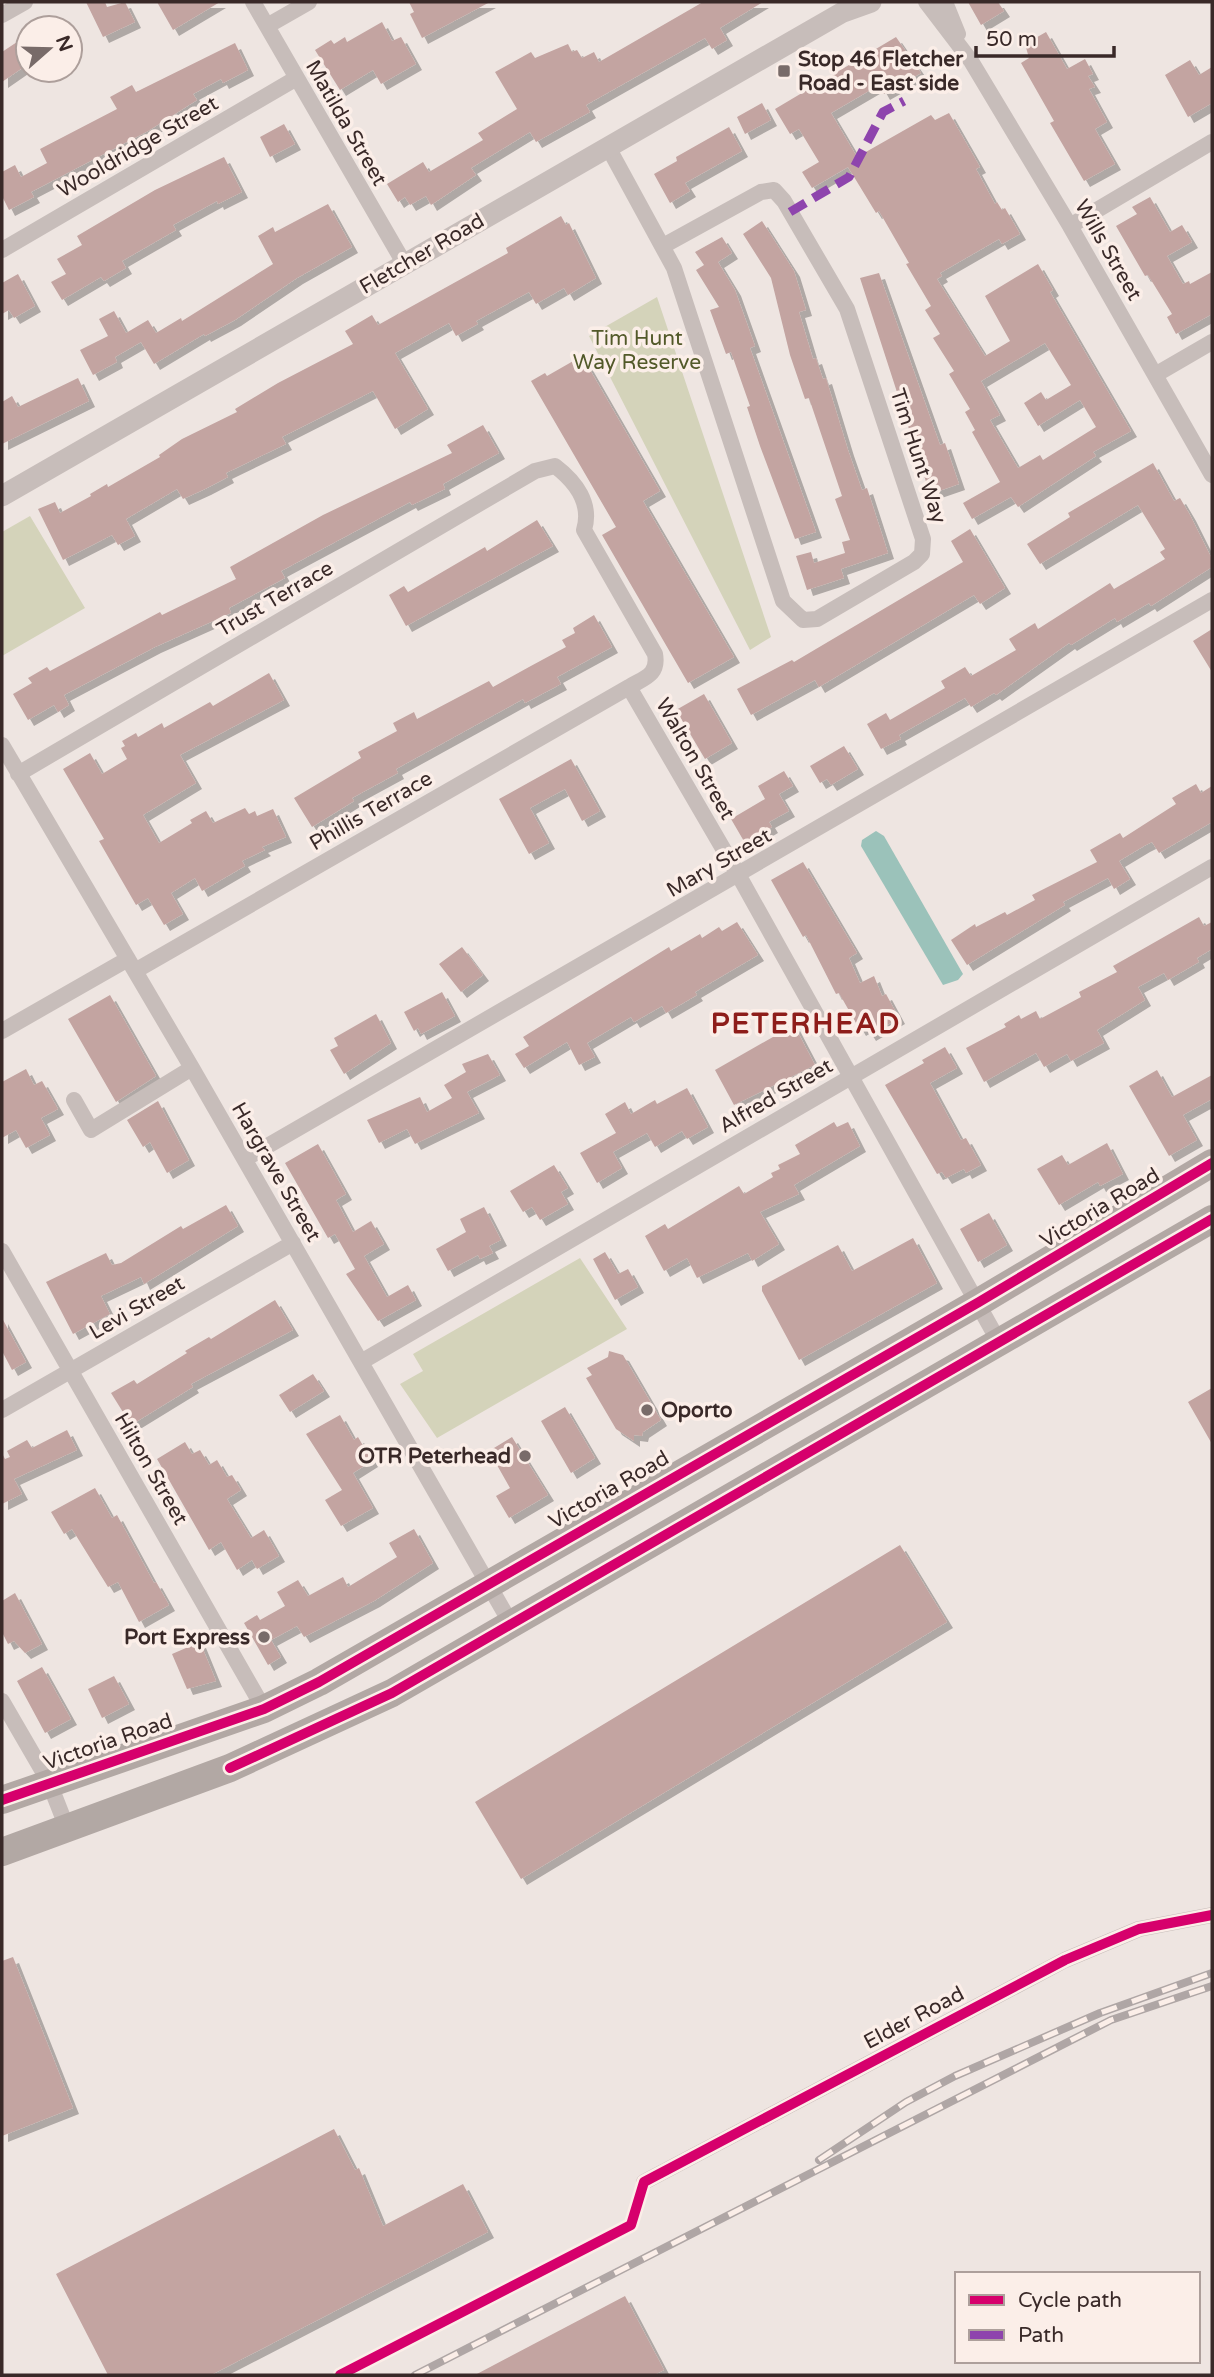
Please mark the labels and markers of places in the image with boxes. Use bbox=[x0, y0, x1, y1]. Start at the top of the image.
place label: Stop 46 Fletcher Road - East side bbox=[798, 47, 964, 96]
marker: Stop 46 Fletcher Road - East side bbox=[776, 63, 792, 79]
place label: Oporto bbox=[661, 1398, 733, 1423]
marker: Oporto bbox=[639, 1402, 655, 1418]
place label: OTR Peterhead bbox=[358, 1444, 511, 1469]
marker: OTR Peterhead bbox=[517, 1448, 533, 1464]
place label: Port Express bbox=[124, 1625, 250, 1650]
marker: Port Express bbox=[256, 1629, 272, 1645]

